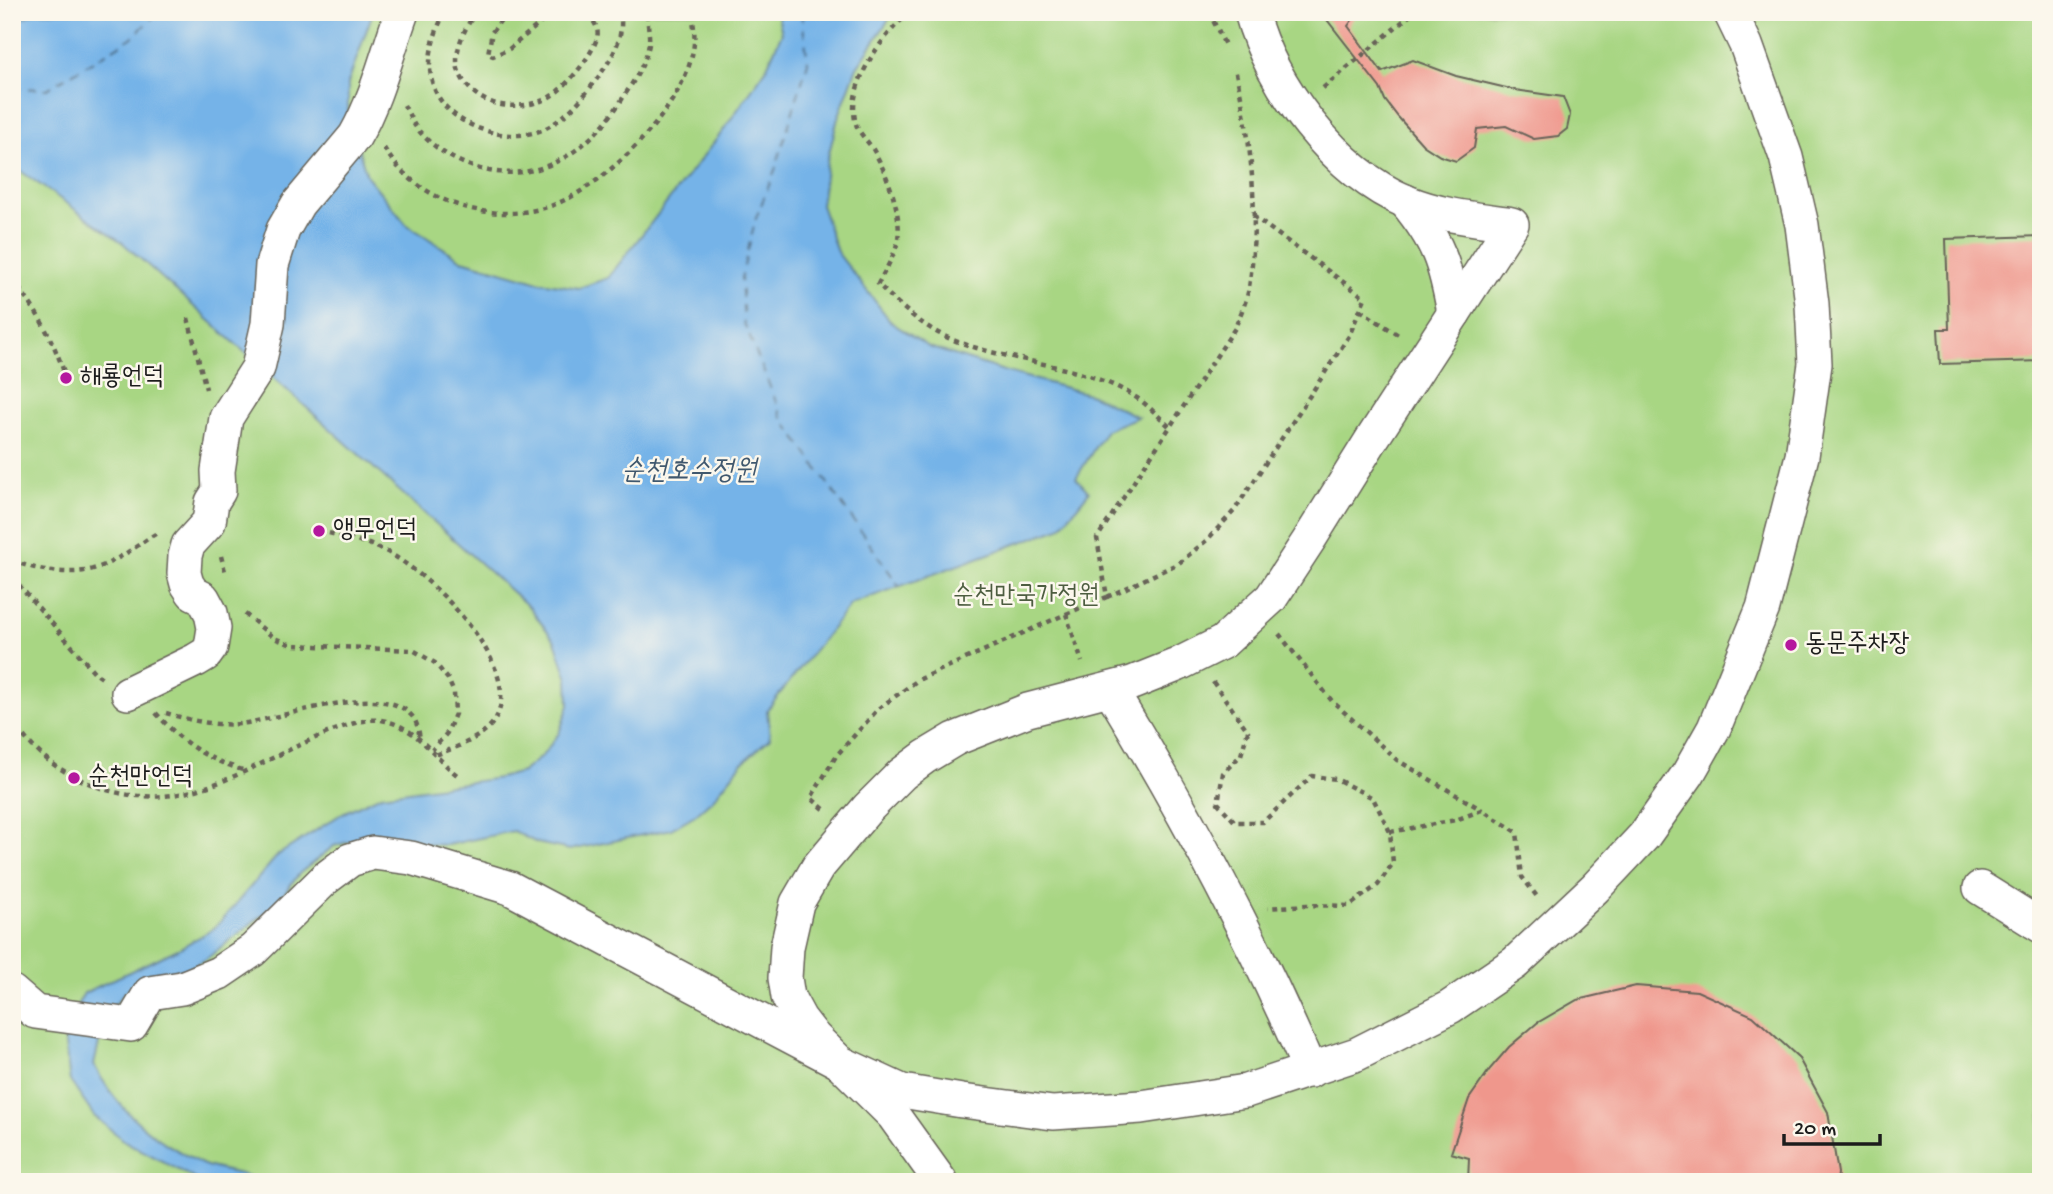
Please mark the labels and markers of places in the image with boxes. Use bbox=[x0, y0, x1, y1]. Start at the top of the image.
place label: 해룡언덕 bbox=[80, 363, 164, 394]
marker: 해룡언덕 bbox=[58, 370, 74, 386]
place label: 앵무언덕 bbox=[333, 516, 417, 547]
marker: 앵무언덕 bbox=[311, 523, 327, 539]
place label: 동문주차장 bbox=[1805, 630, 1910, 661]
marker: 동문주차장 bbox=[1783, 637, 1799, 653]
place label: 순천만언덕 bbox=[88, 763, 193, 794]
marker: 순천만언덕 bbox=[66, 770, 82, 786]

